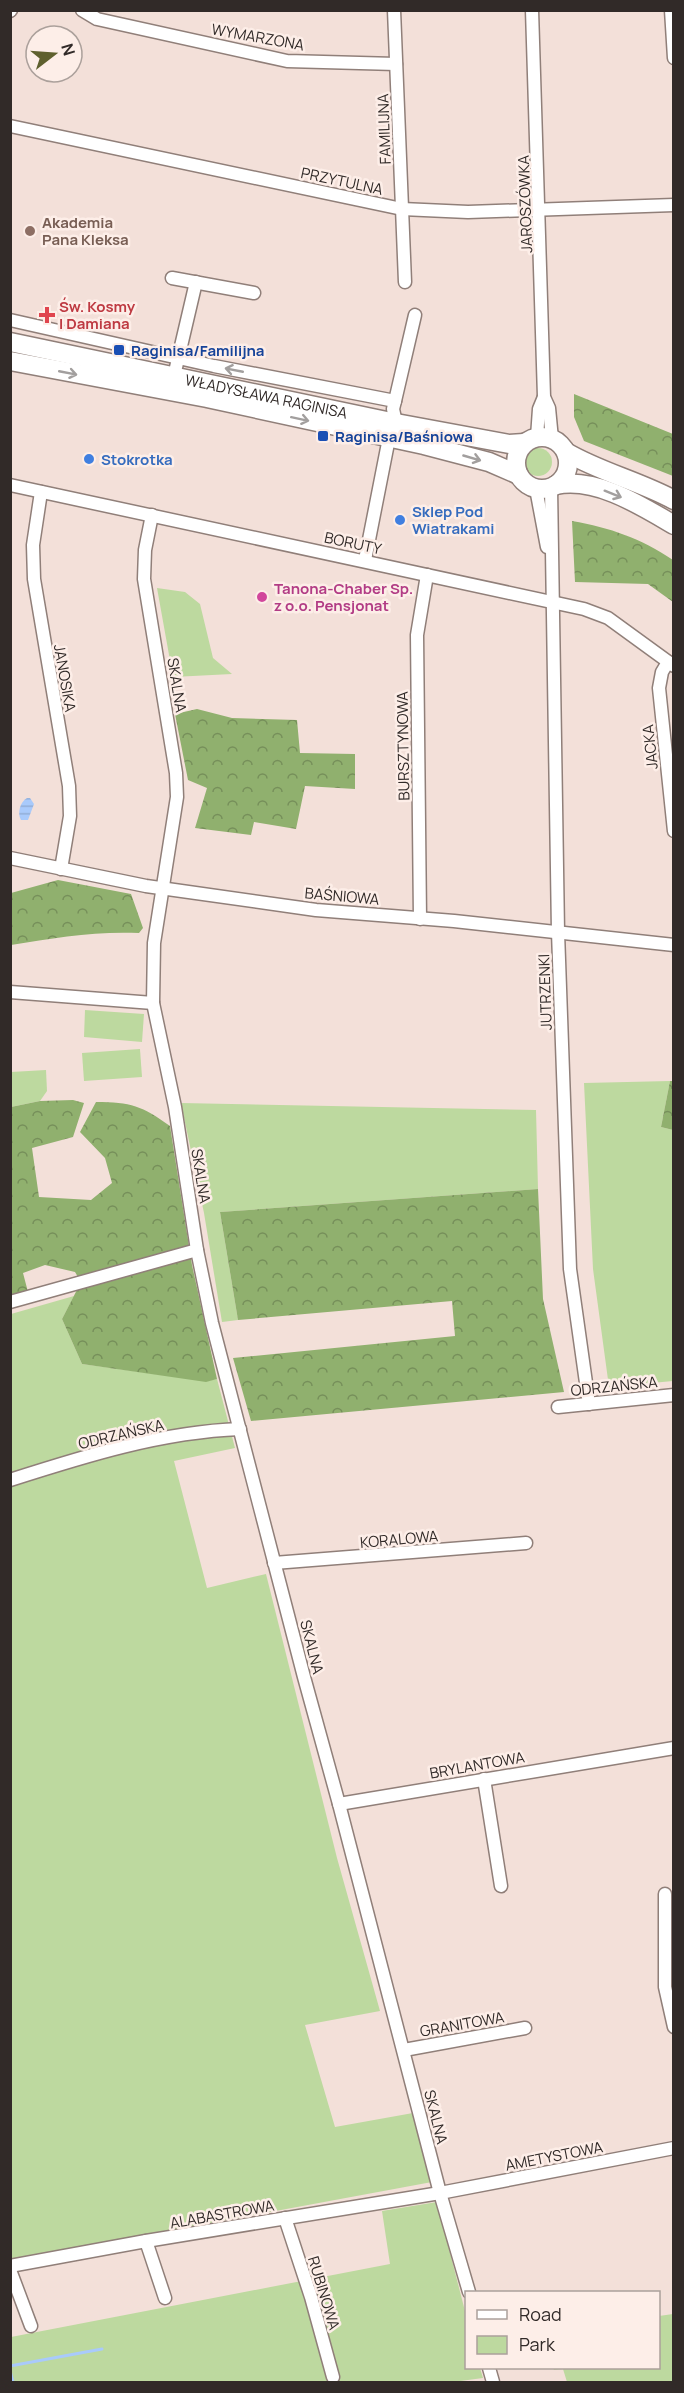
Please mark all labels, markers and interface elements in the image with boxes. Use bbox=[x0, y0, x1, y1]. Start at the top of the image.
street label: WYMARZONA bbox=[210, 19, 306, 56]
north arrow bbox=[24, 24, 84, 84]
text: N bbox=[56, 41, 81, 58]
street label: FAMILIJNA bbox=[372, 93, 396, 165]
street label: JAROSZÓWKA bbox=[513, 154, 537, 253]
street label: PRZYTULNA bbox=[299, 162, 385, 200]
place label: Akademia Pana Kleksa bbox=[42, 212, 129, 250]
marker: Akademia Pana Kleksa bbox=[23, 224, 37, 238]
place label: Św. Kosmy I Damiana bbox=[59, 296, 136, 334]
marker: Św. Kosmy I Damiana bbox=[40, 308, 54, 322]
place label: Raginisa/Familijna bbox=[131, 340, 264, 361]
marker: Raginisa/Familijna bbox=[112, 343, 126, 357]
one-way arrow bbox=[225, 364, 244, 375]
one-way arrow bbox=[58, 368, 77, 379]
street label: WŁADYSŁAWA RAGINISA bbox=[183, 369, 350, 423]
one-way arrow bbox=[290, 414, 310, 425]
place label: Raginisa/Baśniowa bbox=[335, 426, 473, 447]
marker: Raginisa/Baśniowa bbox=[316, 429, 330, 443]
place label: Stokrotka bbox=[101, 449, 173, 470]
marker: Stokrotka bbox=[82, 452, 96, 466]
one-way arrow bbox=[463, 452, 482, 464]
one-way arrow bbox=[603, 489, 621, 500]
place label: Sklep Pod Wiatrakami bbox=[412, 501, 495, 539]
marker: Sklep Pod Wiatrakami bbox=[393, 513, 407, 527]
street label: BORUTY bbox=[323, 527, 384, 559]
place label: Tanona-Chaber Sp. z o.o. Pensjonat bbox=[274, 578, 413, 616]
marker: Tanona-Chaber Sp. z o.o. Pensjonat bbox=[255, 590, 269, 604]
street label: JANOSIKA bbox=[49, 642, 81, 714]
street label: SKALNA bbox=[162, 656, 192, 714]
street label: BURSZTYNOWA bbox=[392, 691, 414, 801]
street label: JACKA bbox=[637, 723, 663, 770]
street label: BAŚNIOWA bbox=[304, 882, 381, 910]
street label: JUTRZENKI bbox=[533, 953, 557, 1031]
street label: SKALNA bbox=[186, 1147, 216, 1205]
street label: ODRZAŃSKA bbox=[570, 1371, 659, 1401]
street label: ODRZAŃSKA bbox=[76, 1414, 166, 1454]
street label: KORALOWA bbox=[359, 1525, 439, 1553]
street label: SKALNA bbox=[295, 1618, 329, 1677]
street label: BRYLANTOWA bbox=[428, 1746, 527, 1784]
street label: GRANITOWA bbox=[418, 2006, 506, 2042]
street label: SKALNA bbox=[419, 2088, 453, 2147]
street label: AMETYSTOWA bbox=[503, 2136, 605, 2176]
street label: ALABASTROWA bbox=[168, 2194, 276, 2234]
street label: RUBINOWA bbox=[303, 2254, 345, 2333]
legend bbox=[465, 2291, 660, 2369]
text: Road bbox=[519, 2302, 562, 2326]
text: Park bbox=[519, 2332, 556, 2356]

